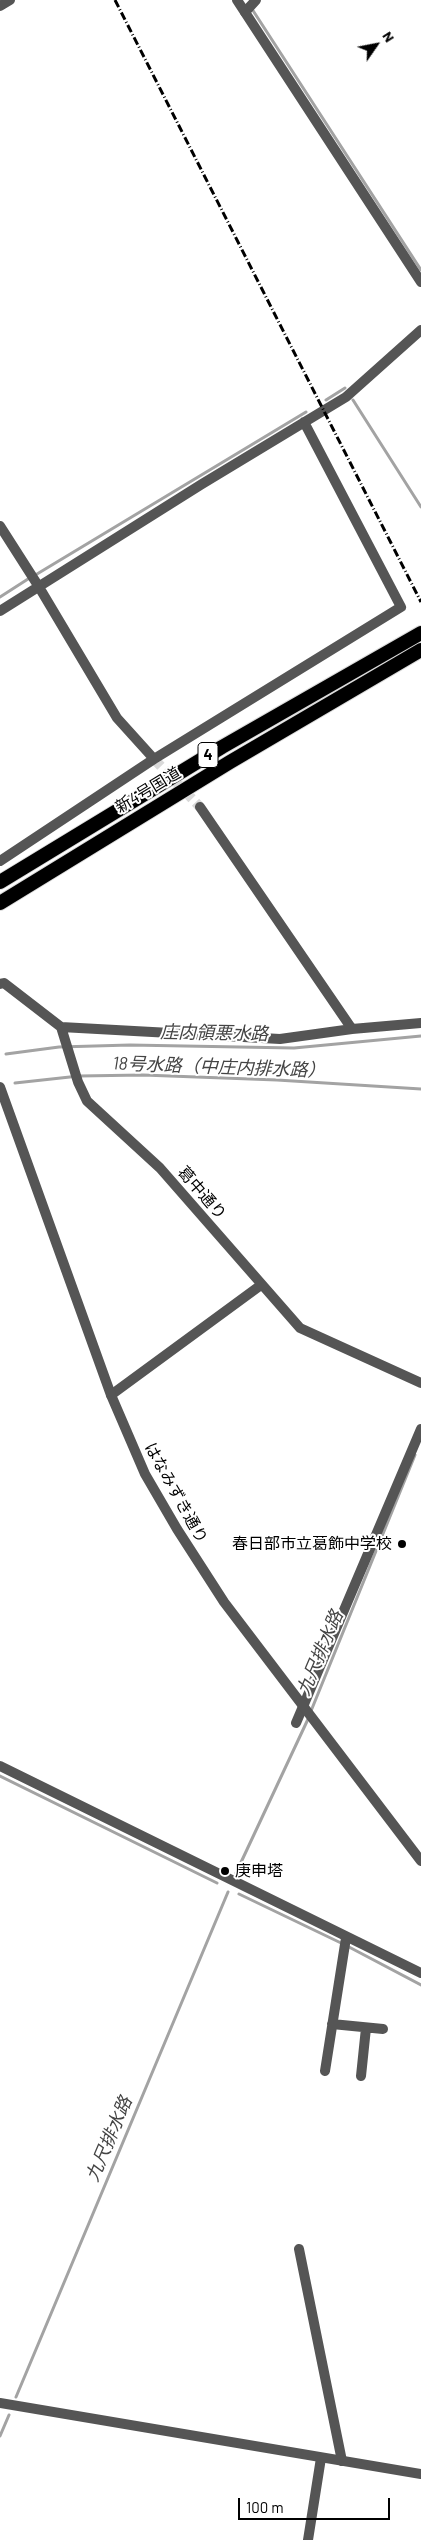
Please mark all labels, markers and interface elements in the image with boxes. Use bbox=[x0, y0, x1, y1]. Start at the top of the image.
north arrow bbox=[351, 20, 401, 70]
text: N bbox=[379, 28, 399, 45]
road number: 4 bbox=[198, 742, 218, 768]
street label: 新4号国道 bbox=[112, 763, 184, 817]
water label: 庄内領悪水路 bbox=[160, 1021, 268, 1045]
water label: 18号水路（中庄内排水路） bbox=[112, 1052, 326, 1082]
street label: 葛中通り bbox=[174, 1163, 230, 1223]
street label: はなみずき通り bbox=[140, 1439, 212, 1547]
place label: 春日部市立葛飾中学校 bbox=[232, 1534, 392, 1554]
marker: 春日部市立葛飾中学校 bbox=[396, 1538, 408, 1550]
water label: 九尺排水路 bbox=[292, 1607, 348, 1699]
place label: 庚申塔 bbox=[235, 1861, 283, 1881]
marker: 庚申塔 bbox=[219, 1865, 231, 1877]
water label: 九尺排水路 bbox=[81, 2093, 137, 2185]
scale bar bbox=[241, 2488, 394, 2520]
text: 100 m bbox=[246, 2498, 284, 2516]

